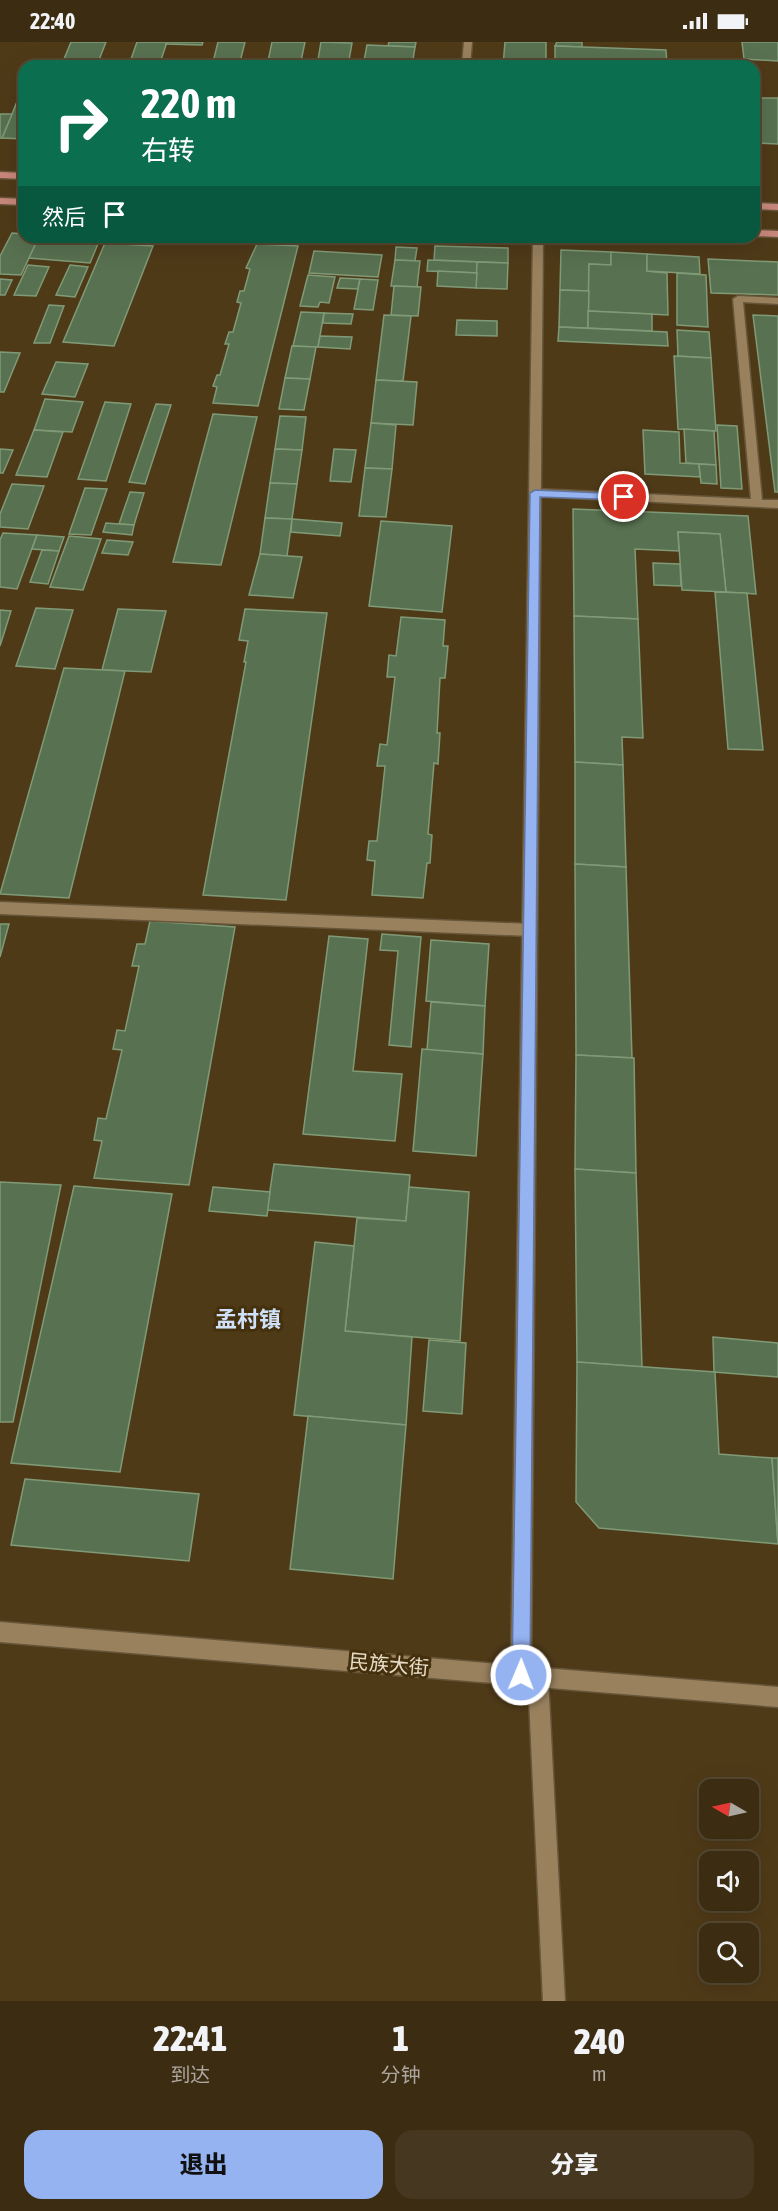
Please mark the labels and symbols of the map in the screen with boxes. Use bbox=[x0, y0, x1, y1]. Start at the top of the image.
pin bbox=[598, 471, 649, 522]
district label: 孟村镇 bbox=[215, 1306, 281, 1332]
position arrow bbox=[489, 1643, 553, 1707]
street label: 民族大街 bbox=[348, 1649, 430, 1679]
north arrow bbox=[699, 1779, 759, 1839]

